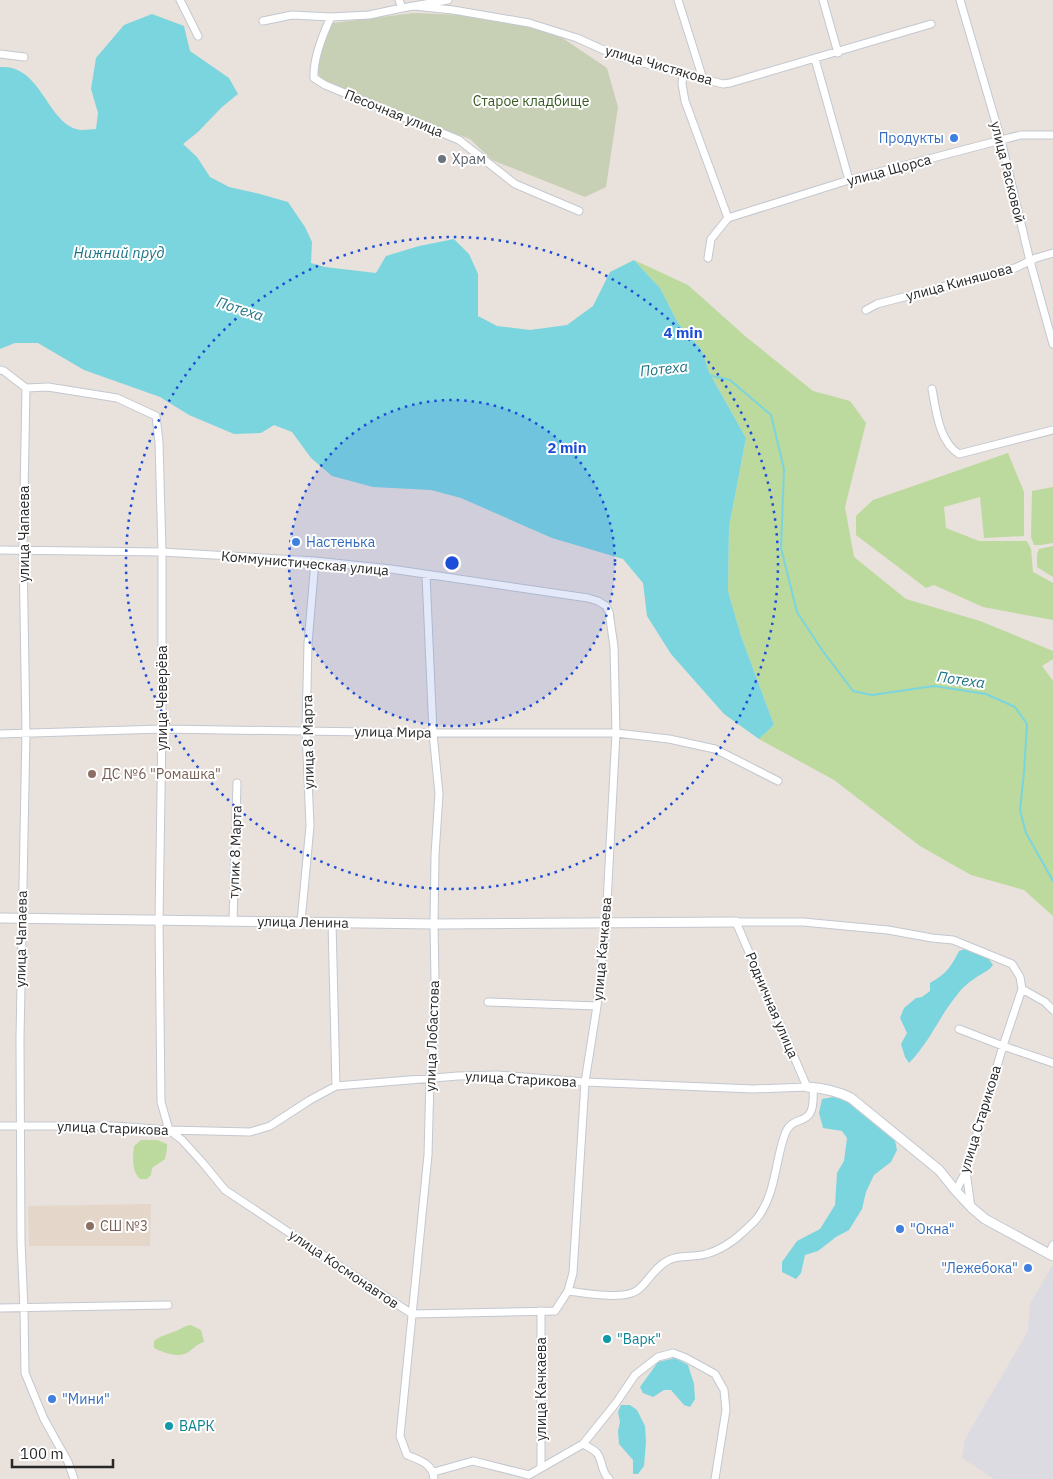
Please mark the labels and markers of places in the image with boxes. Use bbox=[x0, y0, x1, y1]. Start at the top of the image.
place label: Продукты bbox=[879, 129, 944, 147]
marker: Продукты bbox=[948, 132, 960, 144]
place label: Храм bbox=[452, 150, 486, 168]
marker: Храм bbox=[436, 153, 448, 165]
place label: Настенька bbox=[306, 533, 376, 551]
marker: Настенька bbox=[290, 536, 302, 548]
centre of rings bbox=[443, 554, 461, 572]
place label: ДС №6 "Ромашка" bbox=[102, 765, 221, 783]
marker: ДС №6 "Ромашка" bbox=[86, 768, 98, 780]
place label: СШ №3 bbox=[100, 1217, 148, 1235]
marker: СШ №3 bbox=[84, 1220, 96, 1232]
place label: "Окна" bbox=[910, 1220, 955, 1238]
marker: "Окна" bbox=[894, 1223, 906, 1235]
place label: "Лежебока" bbox=[941, 1259, 1018, 1277]
marker: "Лежебока" bbox=[1022, 1262, 1034, 1274]
place label: "Варк" bbox=[617, 1330, 661, 1348]
marker: "Варк" bbox=[601, 1333, 613, 1345]
place label: "Мини" bbox=[62, 1390, 110, 1408]
marker: "Мини" bbox=[46, 1393, 58, 1405]
place label: ВАРК bbox=[179, 1417, 215, 1435]
marker: ВАРК bbox=[163, 1420, 175, 1432]

